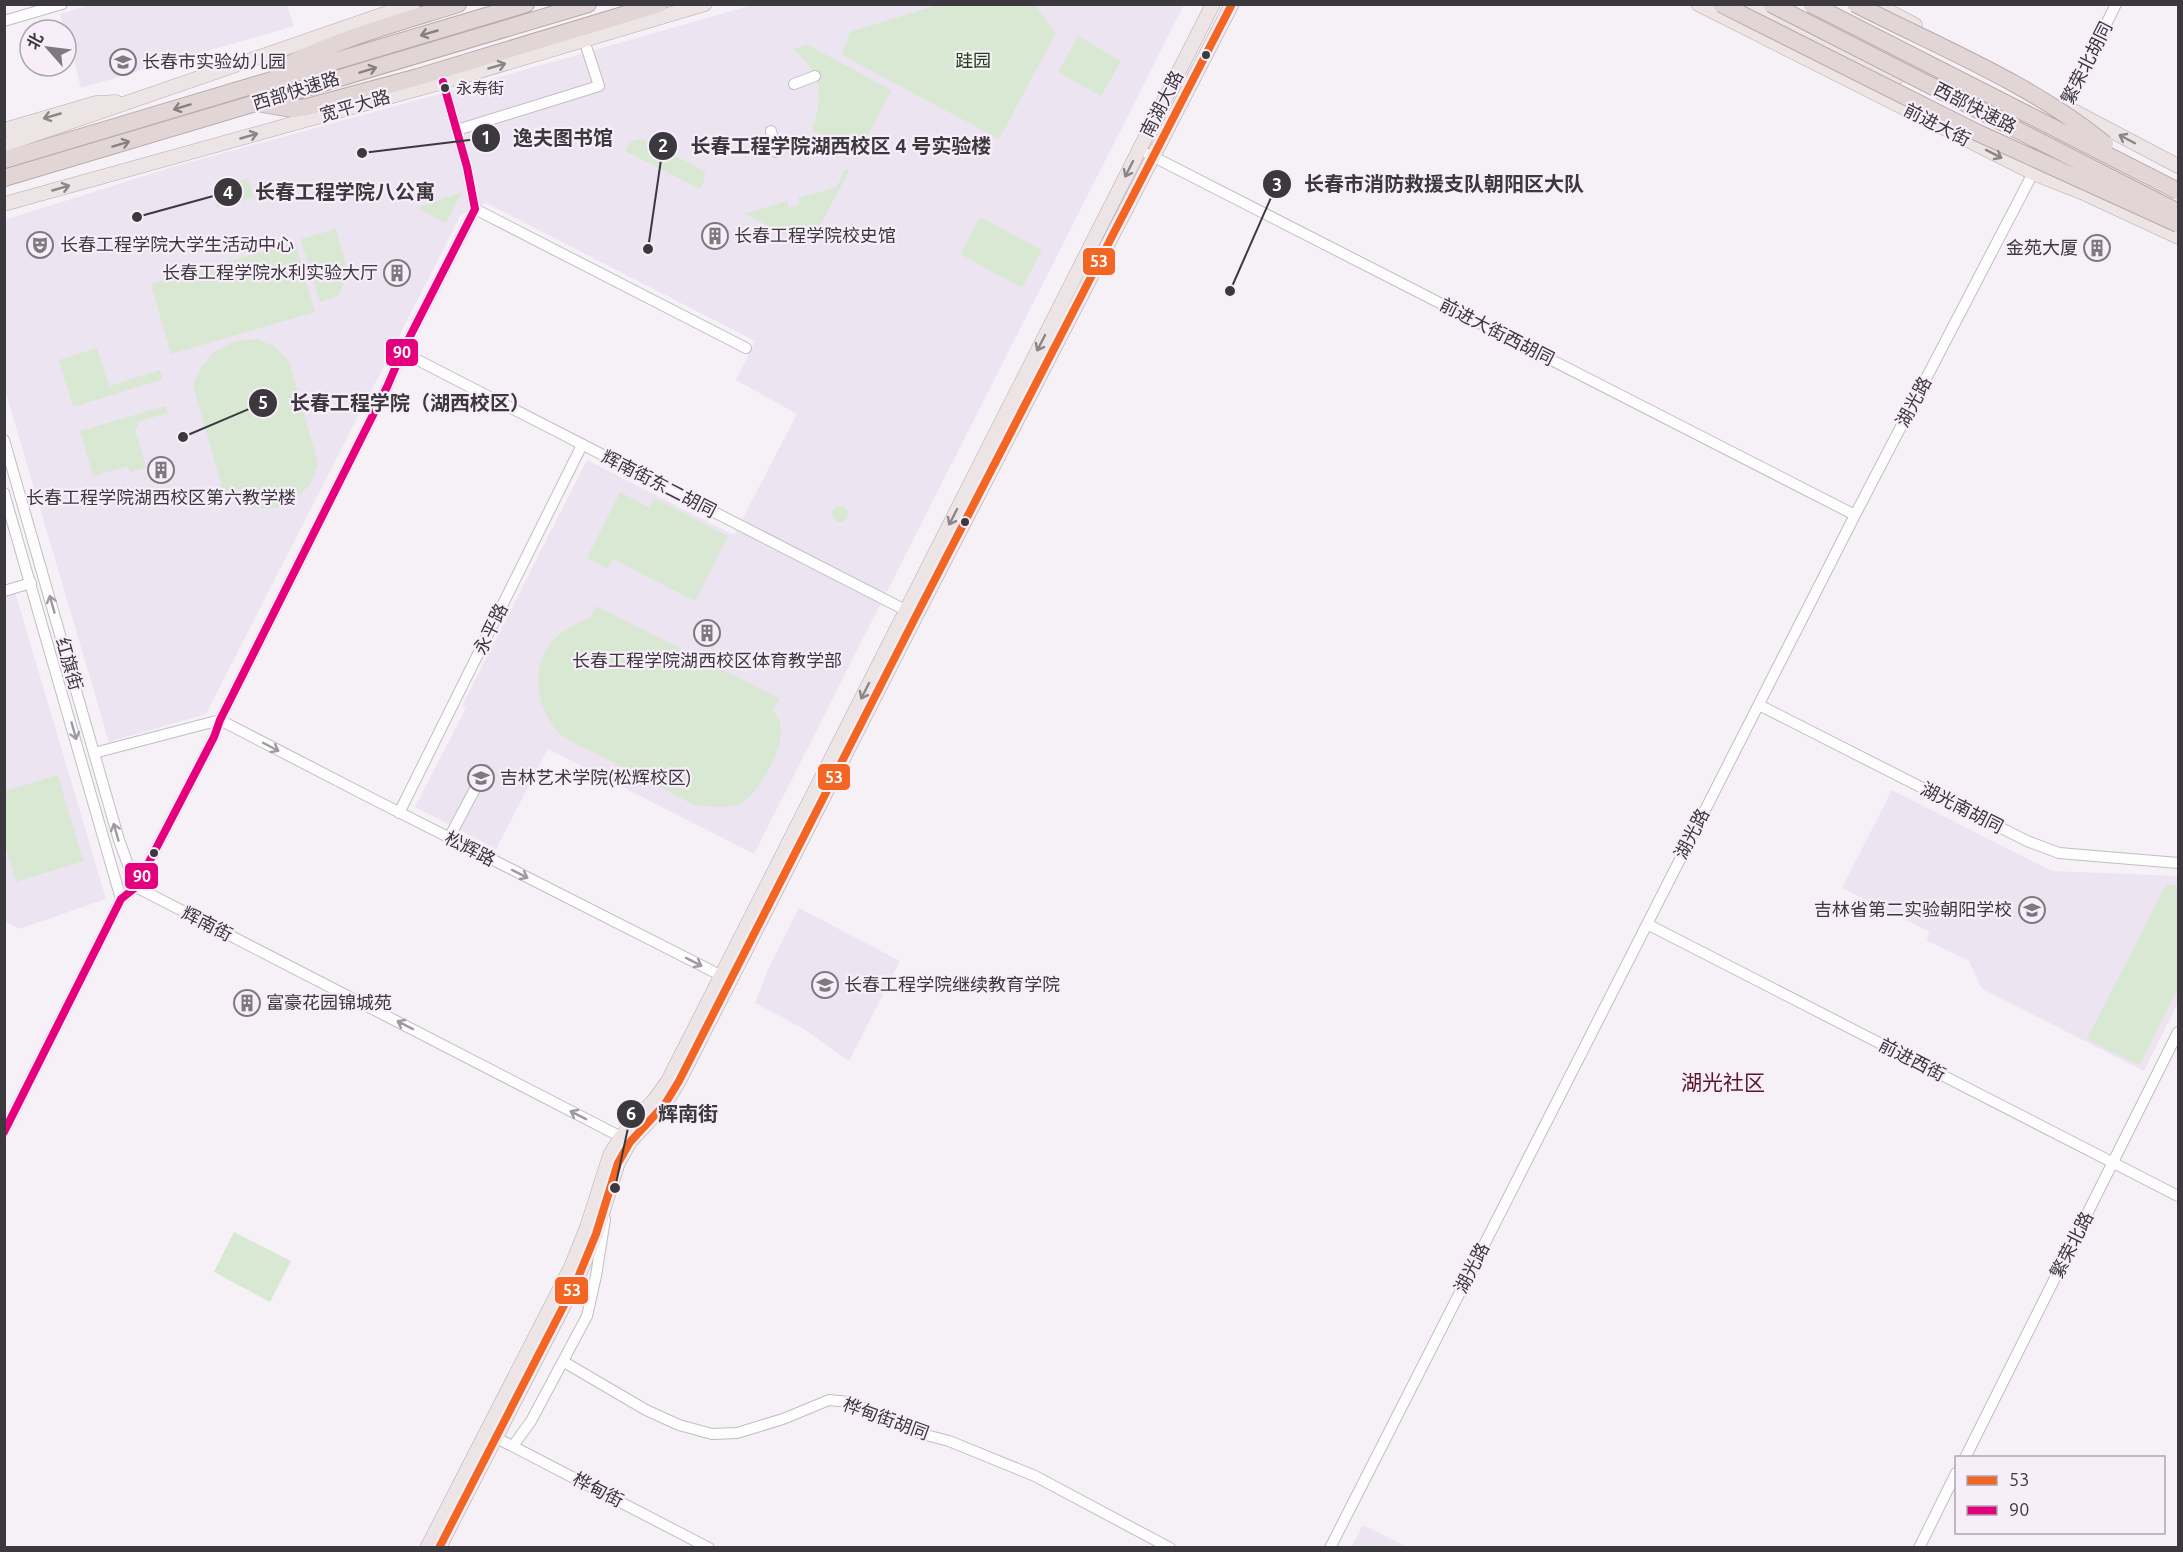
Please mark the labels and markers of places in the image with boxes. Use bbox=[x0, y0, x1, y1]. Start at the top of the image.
school or university icon: 长春市实验幼儿园 bbox=[108, 47, 138, 77]
unlabelled marker bbox=[1200, 49, 1212, 61]
place label: 长春市实验幼儿园 bbox=[142, 51, 286, 71]
place label: 永寿街 bbox=[456, 79, 504, 97]
marker: 永寿街 bbox=[439, 82, 451, 94]
callout: 逸夫图书馆 bbox=[471, 119, 625, 157]
callout: 长春工程学院湖西校区 4 号实验楼 bbox=[648, 127, 1003, 165]
callout: 长春市消防救援支队朝阳区大队 bbox=[1262, 165, 1596, 203]
callout: 长春工程学院八公寓 bbox=[213, 173, 447, 211]
building icon: 长春工程学院校史馆 bbox=[700, 221, 730, 251]
place label: 长春工程学院校史馆 bbox=[734, 225, 896, 245]
theatre icon: 长春工程学院大学生活动中心 bbox=[25, 230, 55, 260]
building icon: 金苑大厦 bbox=[2082, 233, 2112, 263]
place label: 长春工程学院大学生活动中心 bbox=[60, 234, 294, 254]
place label: 金苑大厦 bbox=[2006, 237, 2078, 257]
building icon: 长春工程学院水利实验大厅 bbox=[382, 258, 412, 288]
place label: 长春工程学院水利实验大厅 bbox=[162, 262, 378, 282]
callout: 长春工程学院（湖西校区） bbox=[248, 384, 542, 422]
building icon: 长春工程学院湖西校区第六教学楼 bbox=[146, 455, 176, 485]
place label: 长春工程学院湖西校区第六教学楼 bbox=[26, 487, 296, 507]
unlabelled marker bbox=[959, 516, 971, 528]
building icon: 长春工程学院湖西校区体育教学部 bbox=[692, 618, 722, 648]
place label: 长春工程学院湖西校区体育教学部 bbox=[572, 650, 842, 670]
school or university icon: 吉林艺术学院(松辉校区) bbox=[466, 763, 496, 793]
place label: 吉林艺术学院(松辉校区) bbox=[500, 767, 691, 788]
unlabelled marker bbox=[148, 847, 160, 859]
school or university icon: 吉林省第二实验朝阳学校 bbox=[2017, 895, 2047, 925]
place label: 吉林省第二实验朝阳学校 bbox=[1814, 899, 2012, 919]
school or university icon: 长春工程学院继续教育学院 bbox=[810, 970, 840, 1000]
place label: 长春工程学院继续教育学院 bbox=[844, 974, 1060, 994]
building icon: 富豪花园锦城苑 bbox=[232, 988, 262, 1018]
place label: 富豪花园锦城苑 bbox=[266, 992, 392, 1012]
callout: 辉南街 bbox=[616, 1095, 730, 1133]

